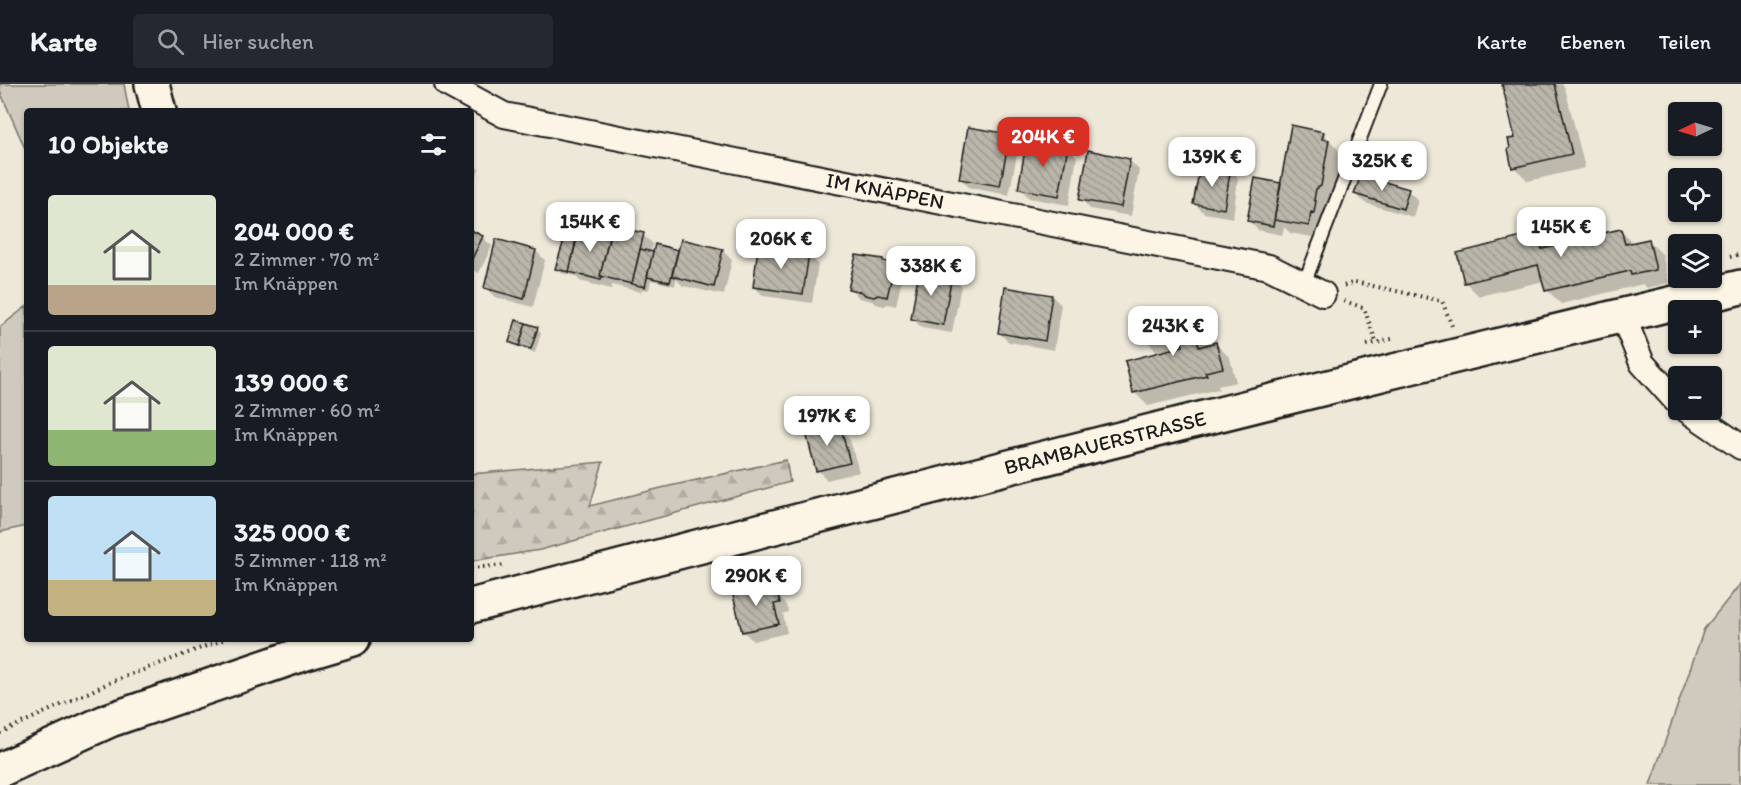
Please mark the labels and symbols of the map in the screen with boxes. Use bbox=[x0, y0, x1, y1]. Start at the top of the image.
north arrow bbox=[1668, 102, 1722, 156]
pin: 204K € bbox=[994, 117, 1092, 168]
pin: 139K € bbox=[1163, 137, 1261, 188]
pin: 325K € bbox=[1333, 141, 1431, 192]
street label: IM KNÄPPEN bbox=[824, 167, 946, 214]
pin: 154K € bbox=[541, 202, 639, 253]
pin: 145K € bbox=[1512, 207, 1610, 258]
pin: 206K € bbox=[732, 219, 830, 270]
pin: 338K € bbox=[882, 246, 980, 297]
pin: 243K € bbox=[1124, 306, 1222, 357]
pin: 197K € bbox=[778, 396, 876, 447]
street label: BRAMBAUERSTRASSE bbox=[1001, 405, 1208, 480]
pin: 290K € bbox=[707, 556, 805, 607]

